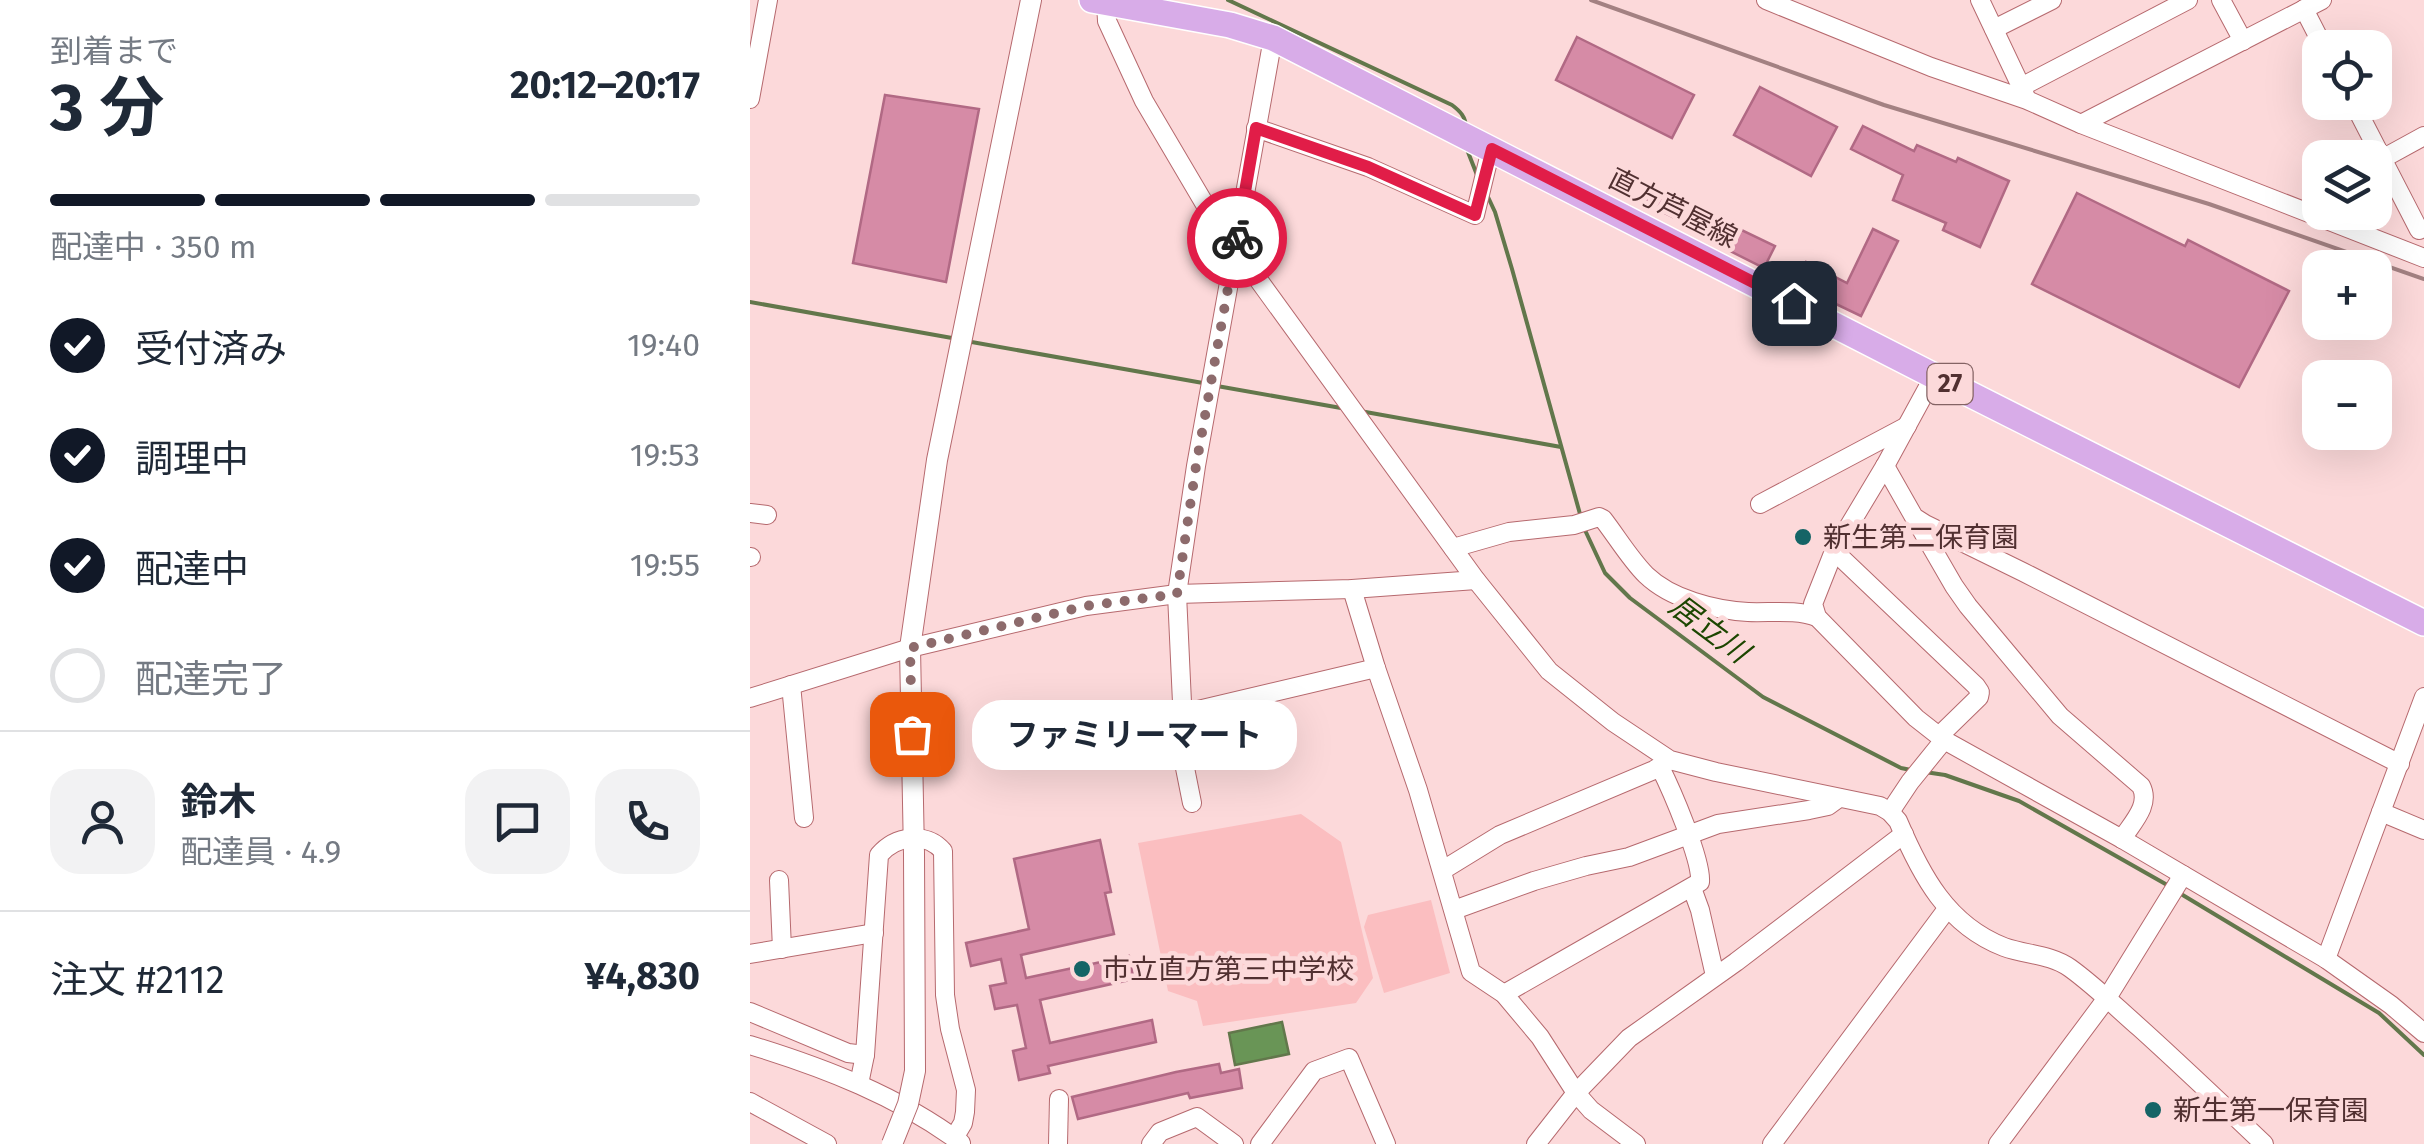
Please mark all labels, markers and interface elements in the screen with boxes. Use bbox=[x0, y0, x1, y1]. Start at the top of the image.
map controls bbox=[2302, 30, 2392, 450]
button: locate bbox=[2302, 30, 2392, 120]
text: 到着まで bbox=[50, 32, 178, 70]
text: 20:12–20:17 bbox=[510, 62, 700, 108]
text: 3 分 bbox=[50, 69, 164, 147]
button: layers bbox=[2302, 140, 2392, 230]
street label: 直方芦屋線 bbox=[1603, 162, 1743, 254]
courier bbox=[1187, 188, 1287, 288]
icon: bike bbox=[1210, 211, 1265, 266]
text: 配達中 · 350 m bbox=[50, 228, 256, 266]
button: + bbox=[2302, 250, 2392, 340]
pin bbox=[1752, 261, 1837, 346]
icon: home bbox=[1767, 276, 1822, 331]
icon: check bbox=[50, 318, 105, 373]
text: 受付済み bbox=[135, 326, 287, 372]
text: 19:40 bbox=[627, 326, 700, 364]
button: − bbox=[2302, 360, 2392, 450]
road number: 27 bbox=[1928, 364, 1972, 404]
icon: check bbox=[50, 428, 105, 483]
text: 調理中 bbox=[135, 436, 249, 482]
text: 19:53 bbox=[630, 436, 700, 474]
place label: 新生第二保育園 bbox=[1823, 521, 2019, 554]
marker: 新生第二保育園 bbox=[1792, 526, 1814, 548]
icon: check bbox=[50, 538, 105, 593]
text: 配達中 bbox=[135, 546, 249, 592]
text: 19:55 bbox=[630, 546, 700, 584]
water label: 居立川 bbox=[1662, 588, 1758, 672]
text: 配達完了 bbox=[135, 656, 287, 702]
pin bbox=[870, 692, 955, 777]
callout: ファミリーマート bbox=[972, 699, 1297, 769]
icon: bag bbox=[885, 707, 940, 762]
text: ファミリーマート bbox=[1006, 716, 1263, 754]
button: person bbox=[50, 769, 155, 874]
button: chat bbox=[465, 769, 570, 874]
button: phone bbox=[595, 769, 700, 874]
text: 鈴木 bbox=[180, 779, 256, 825]
text: 配達員 · 4.9 bbox=[180, 833, 341, 871]
text: ¥4,830 bbox=[585, 953, 700, 999]
place label: 市立直方第三中学校 bbox=[1102, 953, 1354, 986]
text: 注文 #2112 bbox=[50, 957, 225, 1003]
marker: 市立直方第三中学校 bbox=[1071, 958, 1093, 980]
place label: 新生第一保育園 bbox=[2173, 1094, 2369, 1127]
marker: 新生第一保育園 bbox=[2142, 1099, 2164, 1121]

